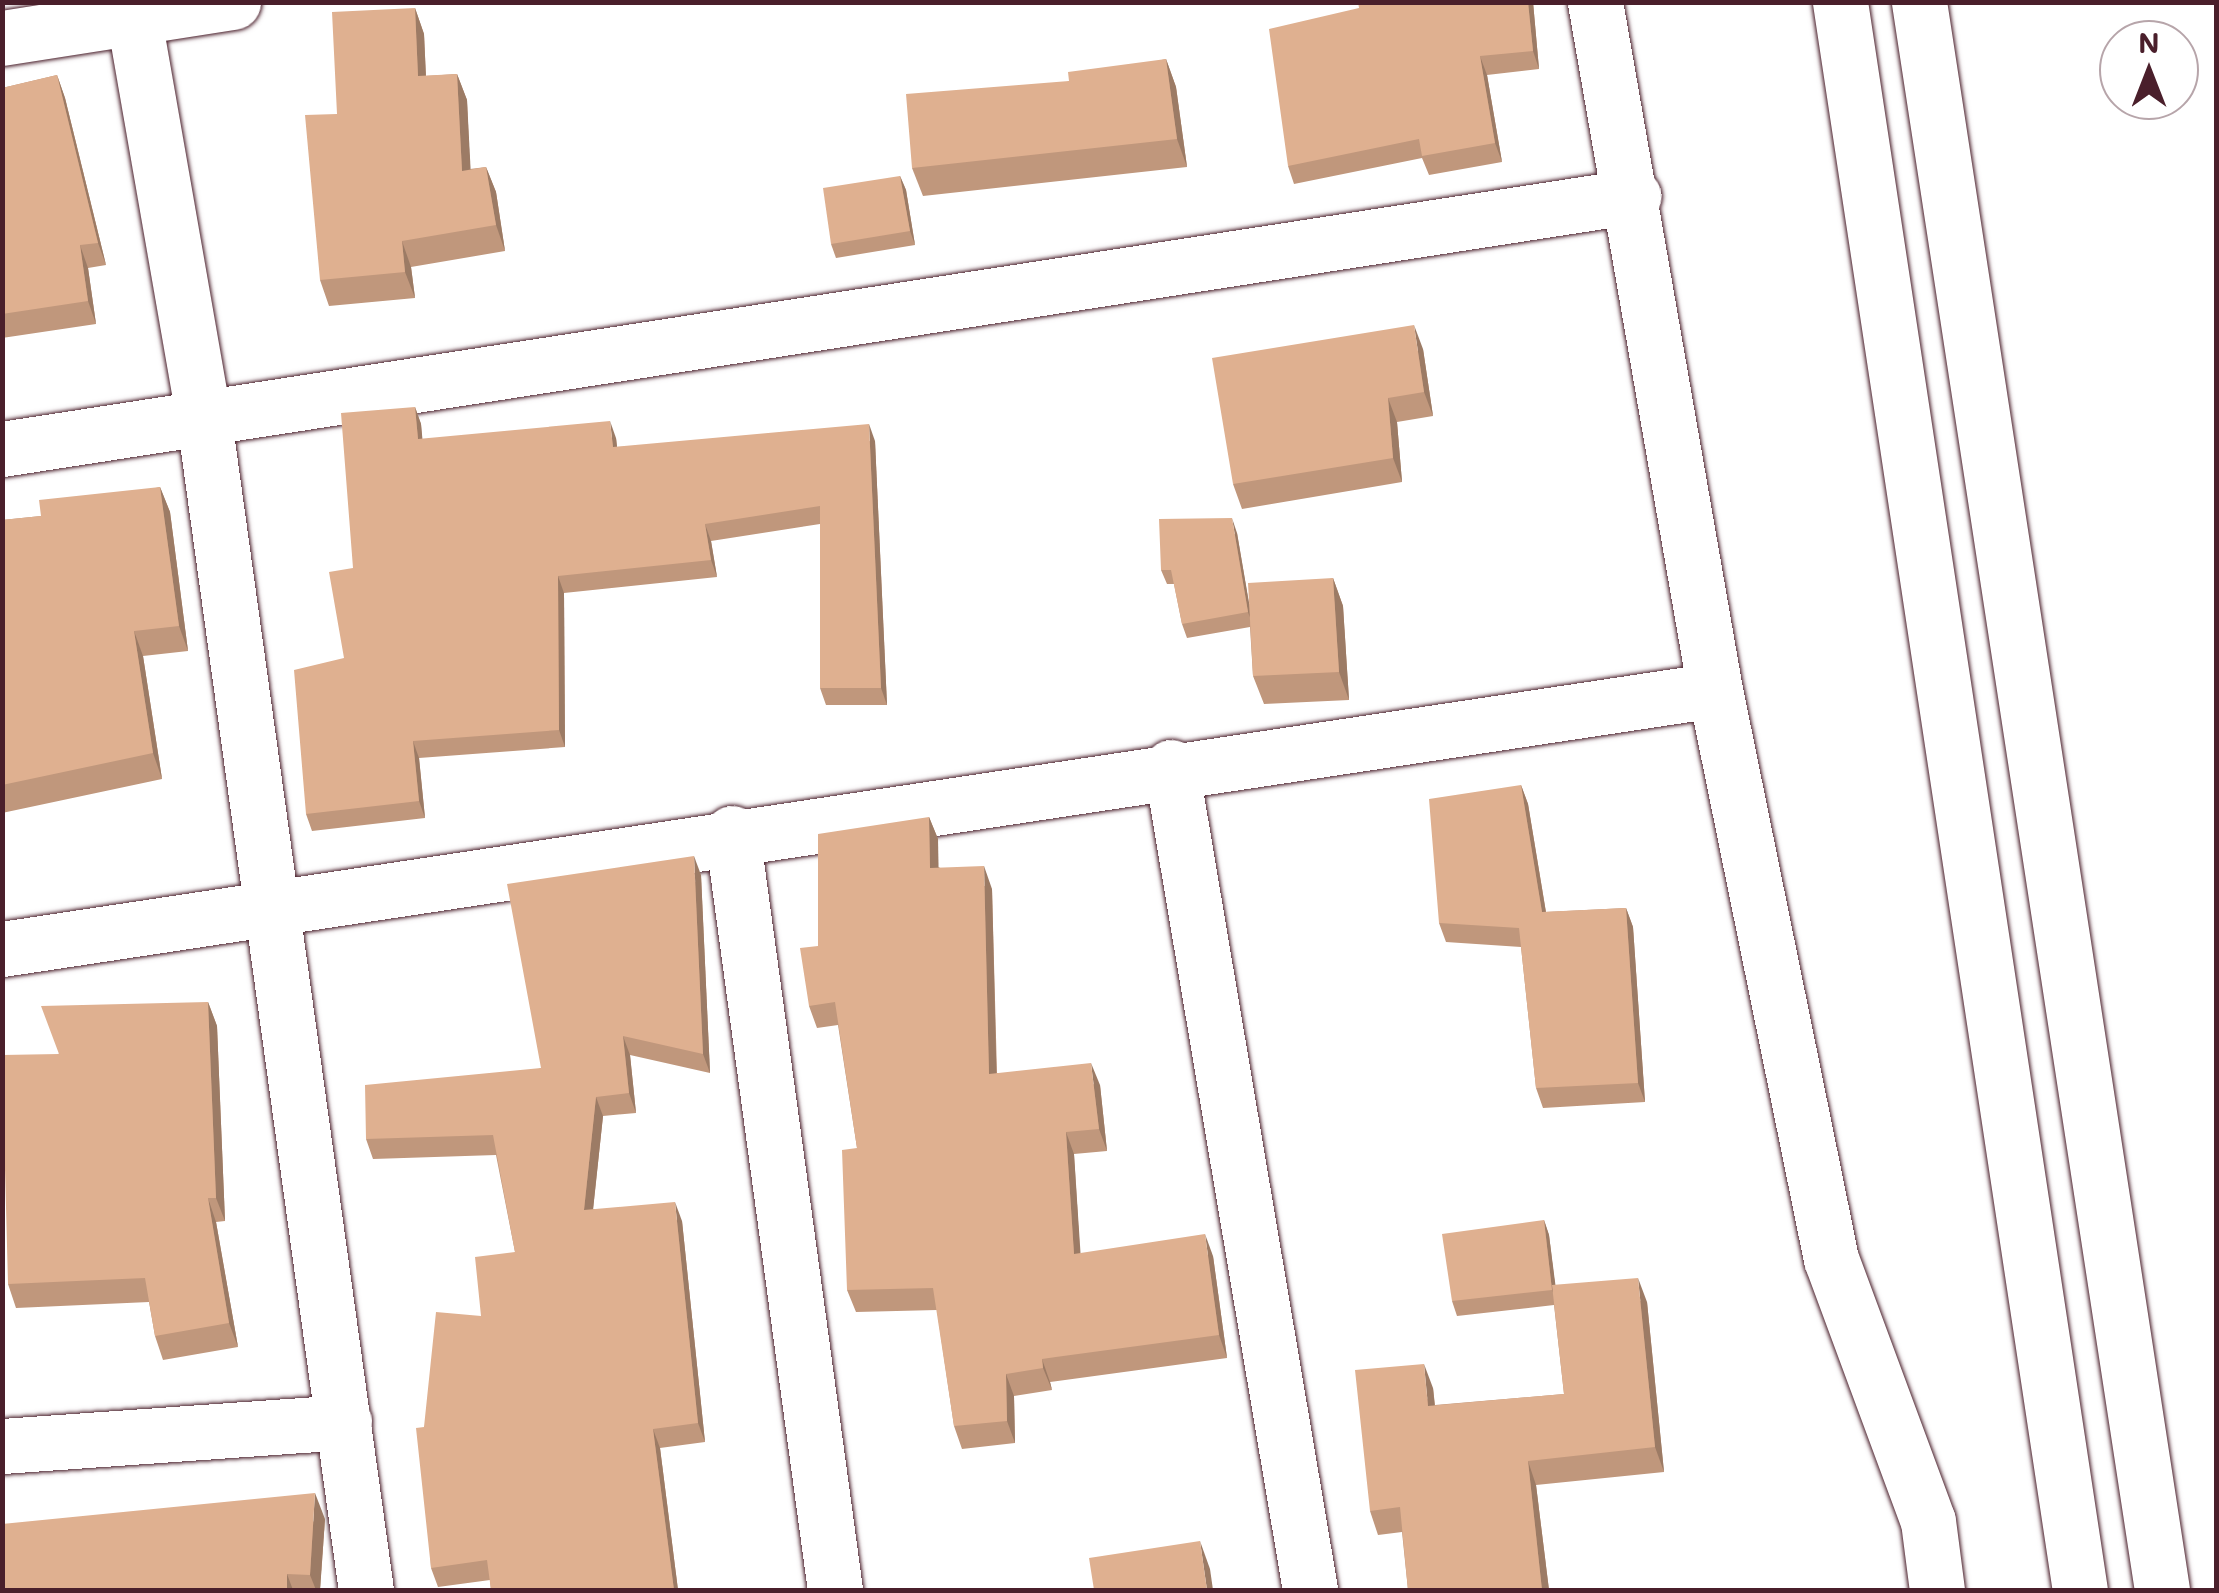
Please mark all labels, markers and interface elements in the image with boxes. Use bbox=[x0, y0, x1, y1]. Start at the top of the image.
north arrow bbox=[2099, 20, 2199, 120]
text: N bbox=[2138, 24, 2160, 60]

